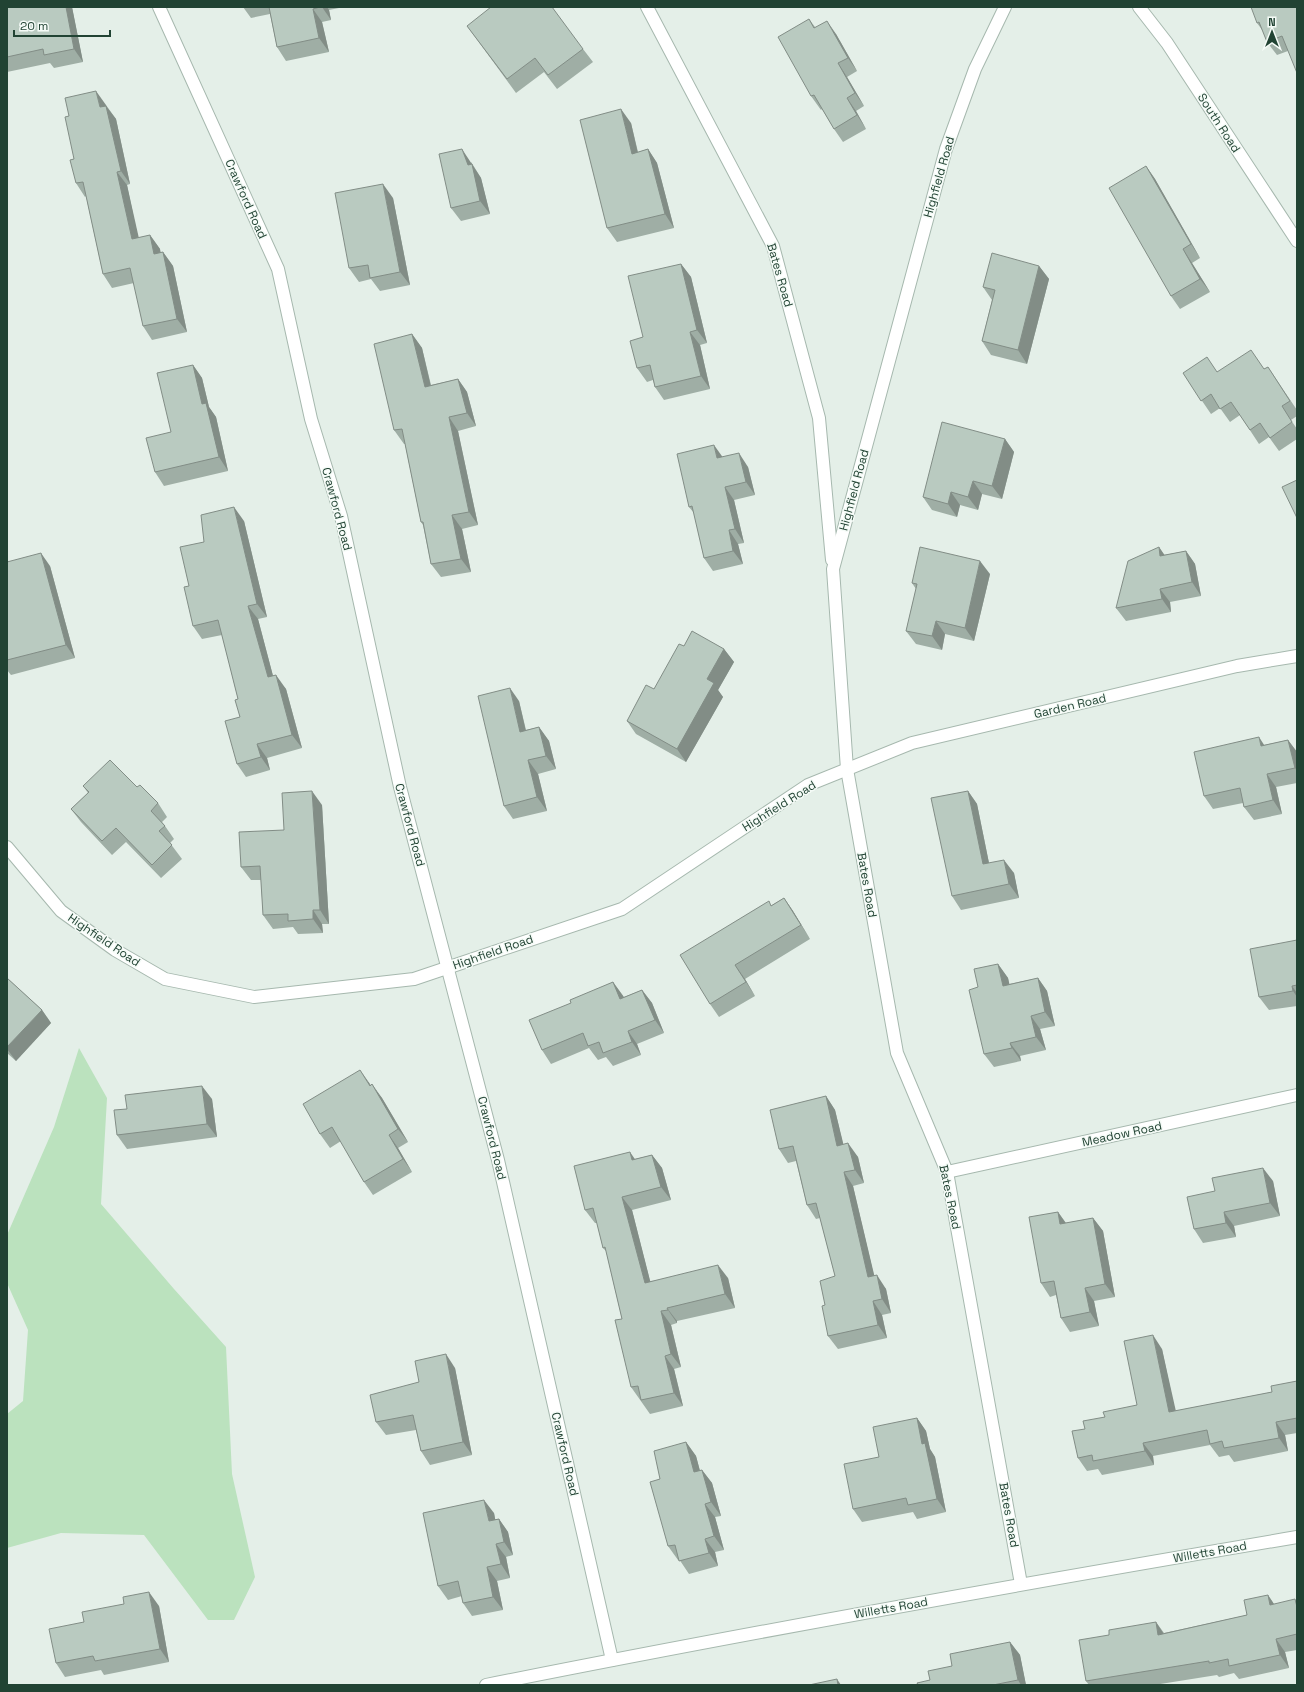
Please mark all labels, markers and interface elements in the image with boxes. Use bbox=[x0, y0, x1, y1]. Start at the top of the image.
scale bar bbox=[14, 12, 110, 38]
north arrow bbox=[1252, 12, 1292, 52]
text: N bbox=[1268, 15, 1276, 29]
text: 20 m bbox=[20, 18, 48, 34]
street label: South Road bbox=[1194, 90, 1244, 156]
street label: Highfield Road bbox=[920, 134, 958, 220]
street label: Crawford Road bbox=[221, 157, 271, 241]
street label: Bates Road bbox=[763, 241, 797, 309]
street label: Highfield Road bbox=[835, 447, 873, 533]
street label: Crawford Road bbox=[318, 466, 356, 552]
street label: Garden Road bbox=[1032, 690, 1108, 722]
street label: Highfield Road bbox=[739, 777, 819, 835]
street label: Crawford Road bbox=[391, 782, 429, 868]
street label: Bates Road bbox=[853, 851, 881, 919]
street label: Highfield Road bbox=[65, 910, 143, 970]
street label: Highfield Road bbox=[451, 931, 535, 973]
street label: Crawford Road bbox=[474, 1095, 510, 1181]
street label: Meadow Road bbox=[1081, 1118, 1163, 1150]
street label: Bates Road bbox=[935, 1163, 965, 1231]
street label: Crawford Road bbox=[548, 1411, 582, 1497]
street label: Bates Road bbox=[995, 1481, 1023, 1549]
street label: Willetts Road bbox=[1172, 1538, 1248, 1566]
street label: Willetts Road bbox=[853, 1594, 929, 1622]

